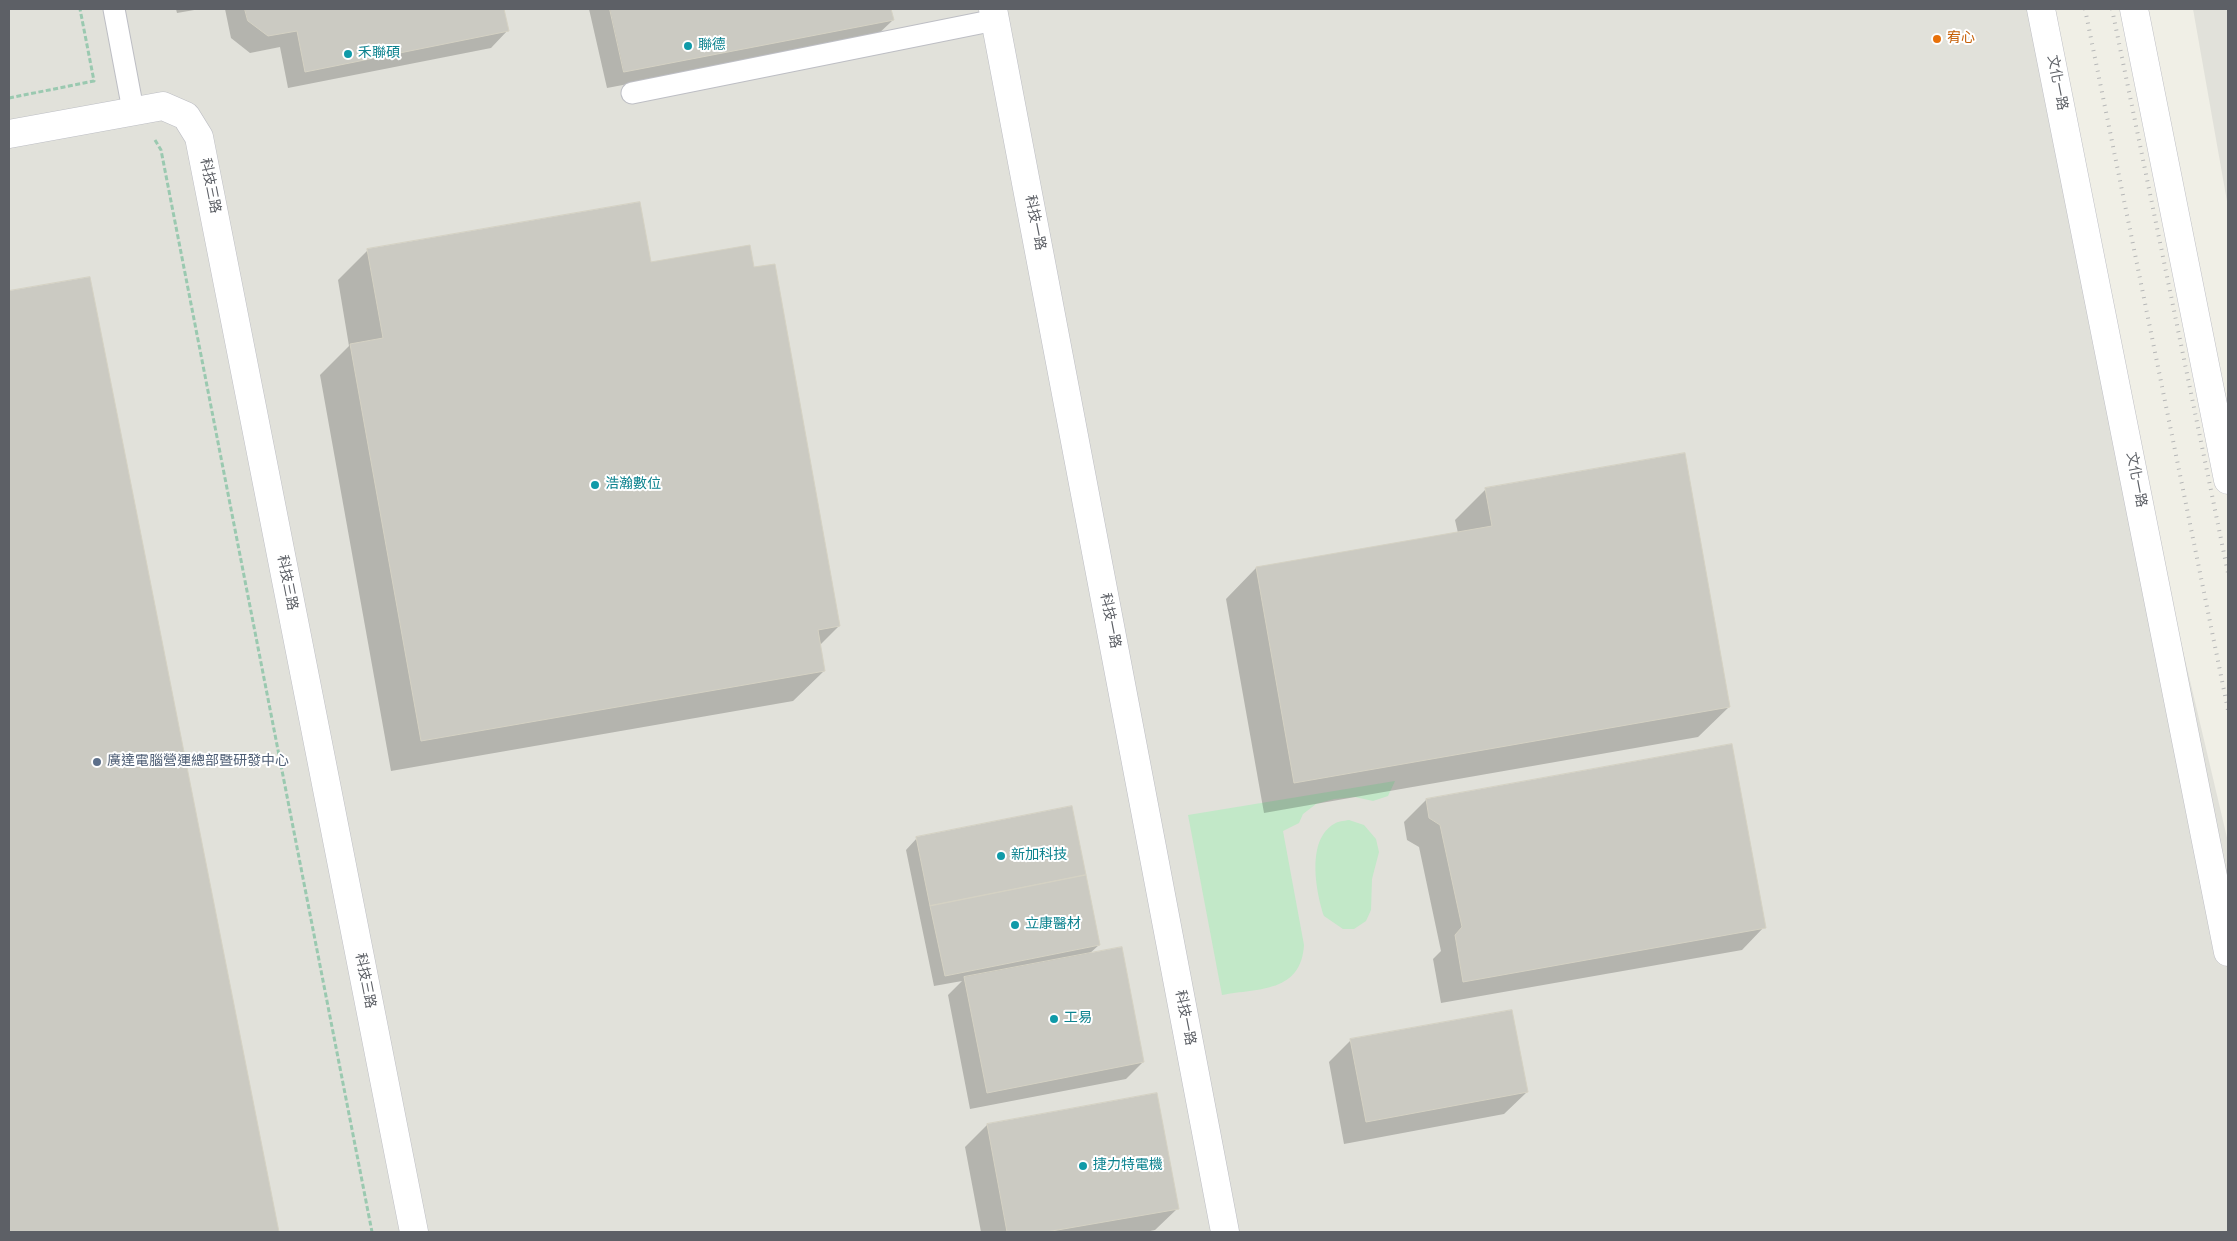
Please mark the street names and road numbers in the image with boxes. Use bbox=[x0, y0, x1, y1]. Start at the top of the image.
street label: 文化一路 bbox=[2042, 54, 2070, 112]
street label: 科技三路 bbox=[195, 157, 223, 215]
street label: 科技一路 bbox=[1020, 194, 1048, 252]
street label: 文化一路 bbox=[2121, 451, 2149, 509]
street label: 科技三路 bbox=[272, 554, 300, 612]
street label: 科技一路 bbox=[1095, 592, 1123, 650]
street label: 科技三路 bbox=[350, 952, 378, 1010]
street label: 科技一路 bbox=[1170, 989, 1198, 1047]

